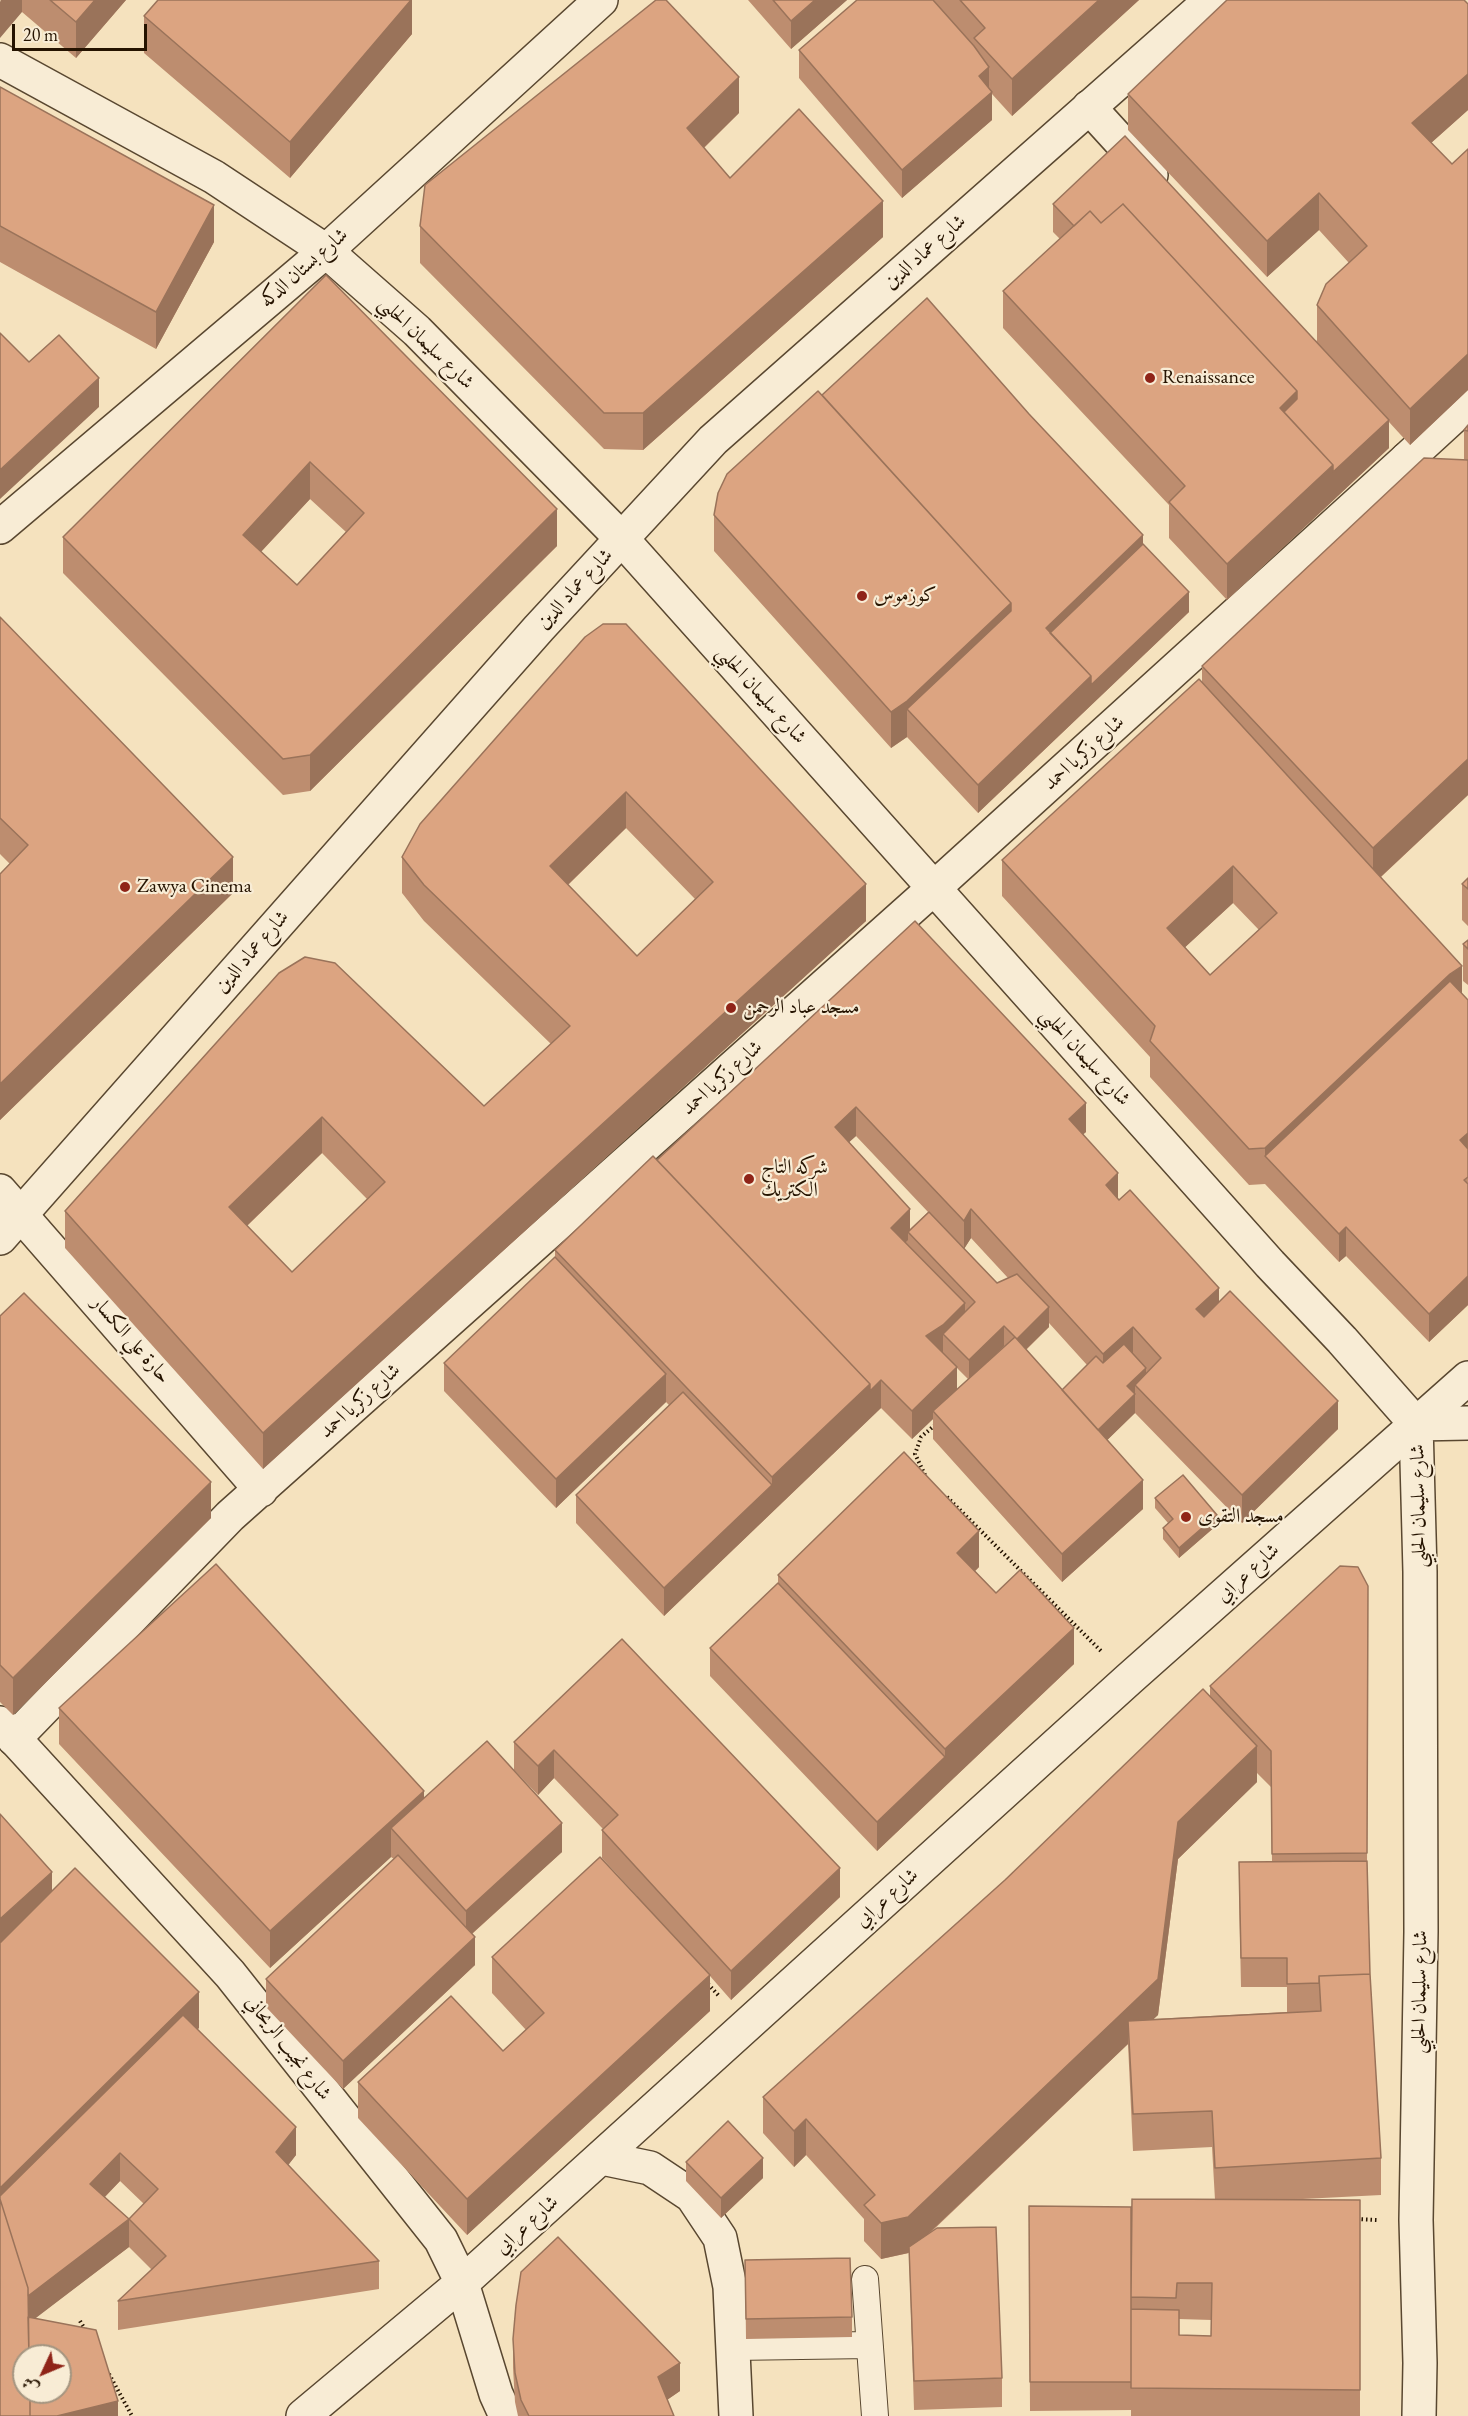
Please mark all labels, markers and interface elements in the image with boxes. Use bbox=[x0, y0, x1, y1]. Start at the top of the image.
scale bar bbox=[15, 12, 150, 50]
text: 20 m bbox=[23, 23, 58, 46]
street label: شارع عماد الدين bbox=[879, 210, 971, 294]
street label: شارع بستان الدكه bbox=[255, 223, 353, 313]
street label: شارع سليمان الحلبي bbox=[373, 291, 479, 395]
place label: Renaissance bbox=[1162, 366, 1254, 390]
marker: Renaissance bbox=[1143, 371, 1157, 385]
street label: شارع عماد الدين bbox=[532, 544, 618, 634]
place label: كوزموس bbox=[874, 584, 937, 608]
marker: كوزموس bbox=[855, 589, 869, 603]
street label: شارع سليمان الحلبي bbox=[711, 641, 811, 749]
street label: شارع زكريا احمد bbox=[1038, 710, 1130, 796]
place label: Zawya Cinema bbox=[137, 875, 252, 899]
marker: Zawya Cinema bbox=[118, 880, 132, 894]
street label: شارع عماد الدين bbox=[210, 906, 294, 998]
place label: مسجد عباد الرحمن bbox=[743, 996, 860, 1020]
marker: مسجد عباد الرحمن bbox=[724, 1001, 738, 1015]
street label: شارع سليمان الحلبي bbox=[1035, 1003, 1135, 1111]
street label: شارع زكريا احمد bbox=[676, 1035, 768, 1121]
place label: شركه التاج الكتريك bbox=[761, 1156, 828, 1203]
marker: شركه التاج الكتريك bbox=[742, 1172, 756, 1186]
street label: حارة علي الكسار bbox=[86, 1291, 176, 1389]
street label: شارع زكريا احمد bbox=[314, 1358, 406, 1444]
street label: شارع سليمان الحلبي bbox=[1406, 1444, 1432, 1568]
place label: مسجد التقوى bbox=[1198, 1505, 1284, 1529]
marker: مسجد التقوى bbox=[1179, 1510, 1193, 1524]
street label: شارع عرابي bbox=[1211, 1538, 1285, 1608]
street label: شارع عرابي bbox=[850, 1863, 924, 1933]
street label: شارع سليمان الحلبي bbox=[1407, 1930, 1433, 2054]
street label: شارع نجيب الريحاني bbox=[240, 1991, 336, 2105]
street label: شارع عرابي bbox=[490, 2190, 564, 2260]
north arrow bbox=[12, 2344, 72, 2404]
text: ش bbox=[17, 2372, 43, 2398]

